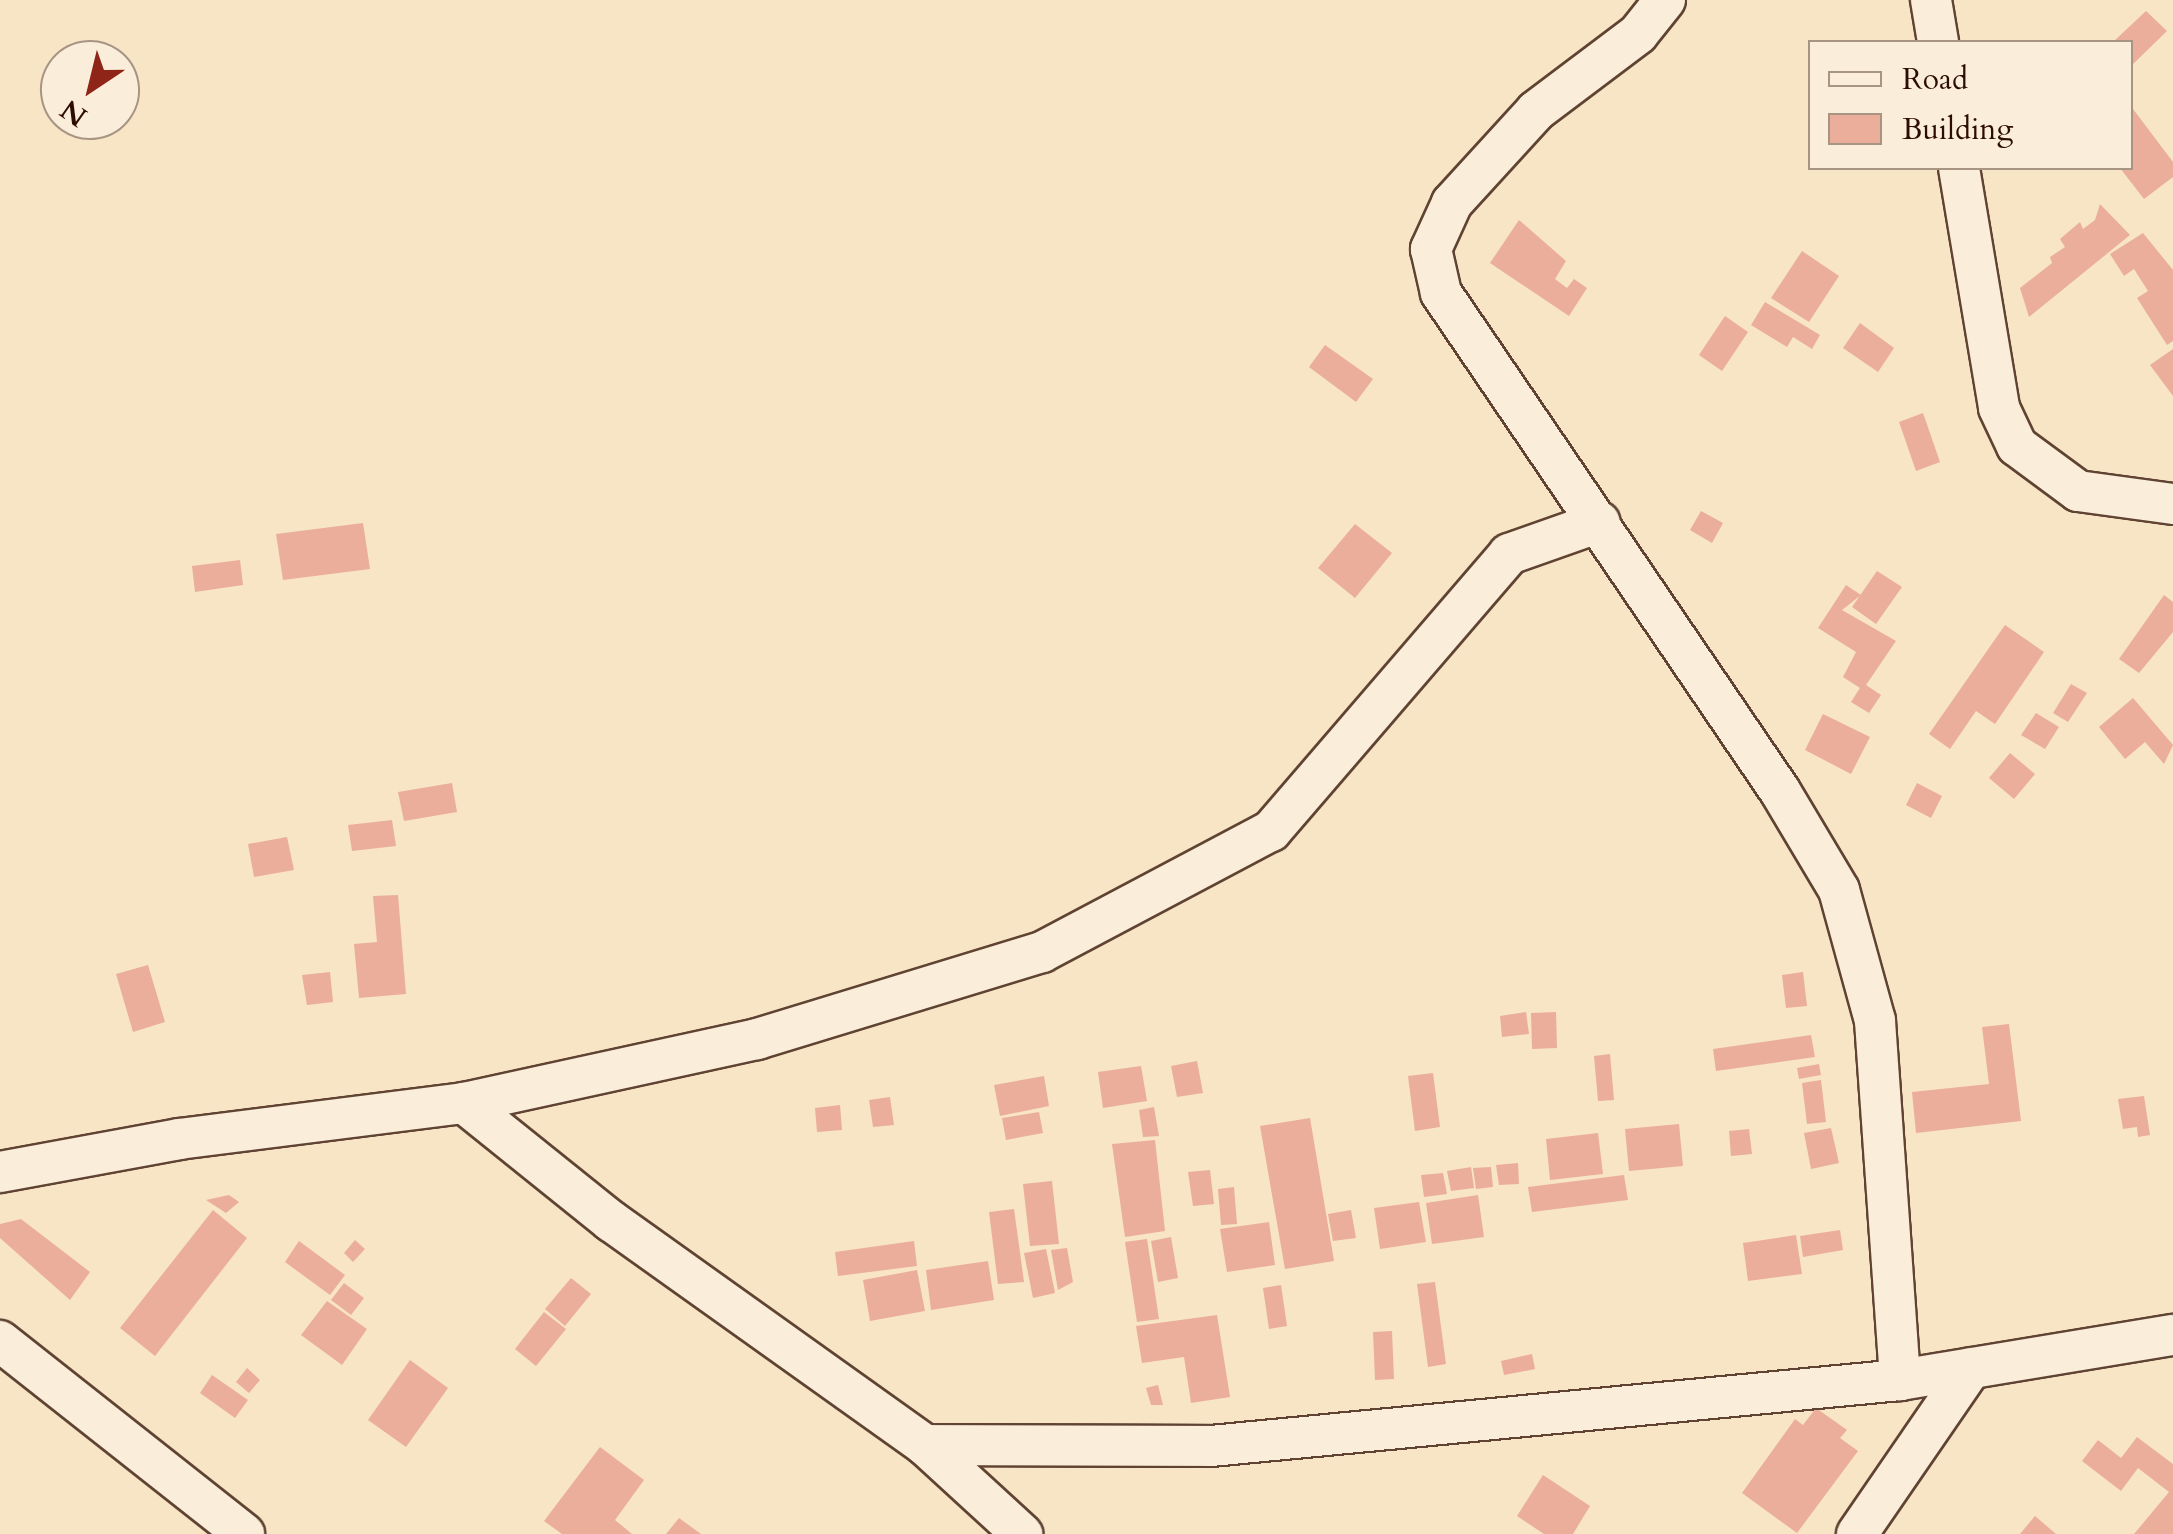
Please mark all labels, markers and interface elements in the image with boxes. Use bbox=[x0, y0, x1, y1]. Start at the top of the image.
north arrow bbox=[40, 40, 140, 140]
legend bbox=[1808, 40, 2133, 170]
text: Road bbox=[1902, 59, 1968, 100]
text: N bbox=[53, 90, 95, 135]
text: Building bbox=[1902, 109, 2013, 150]

